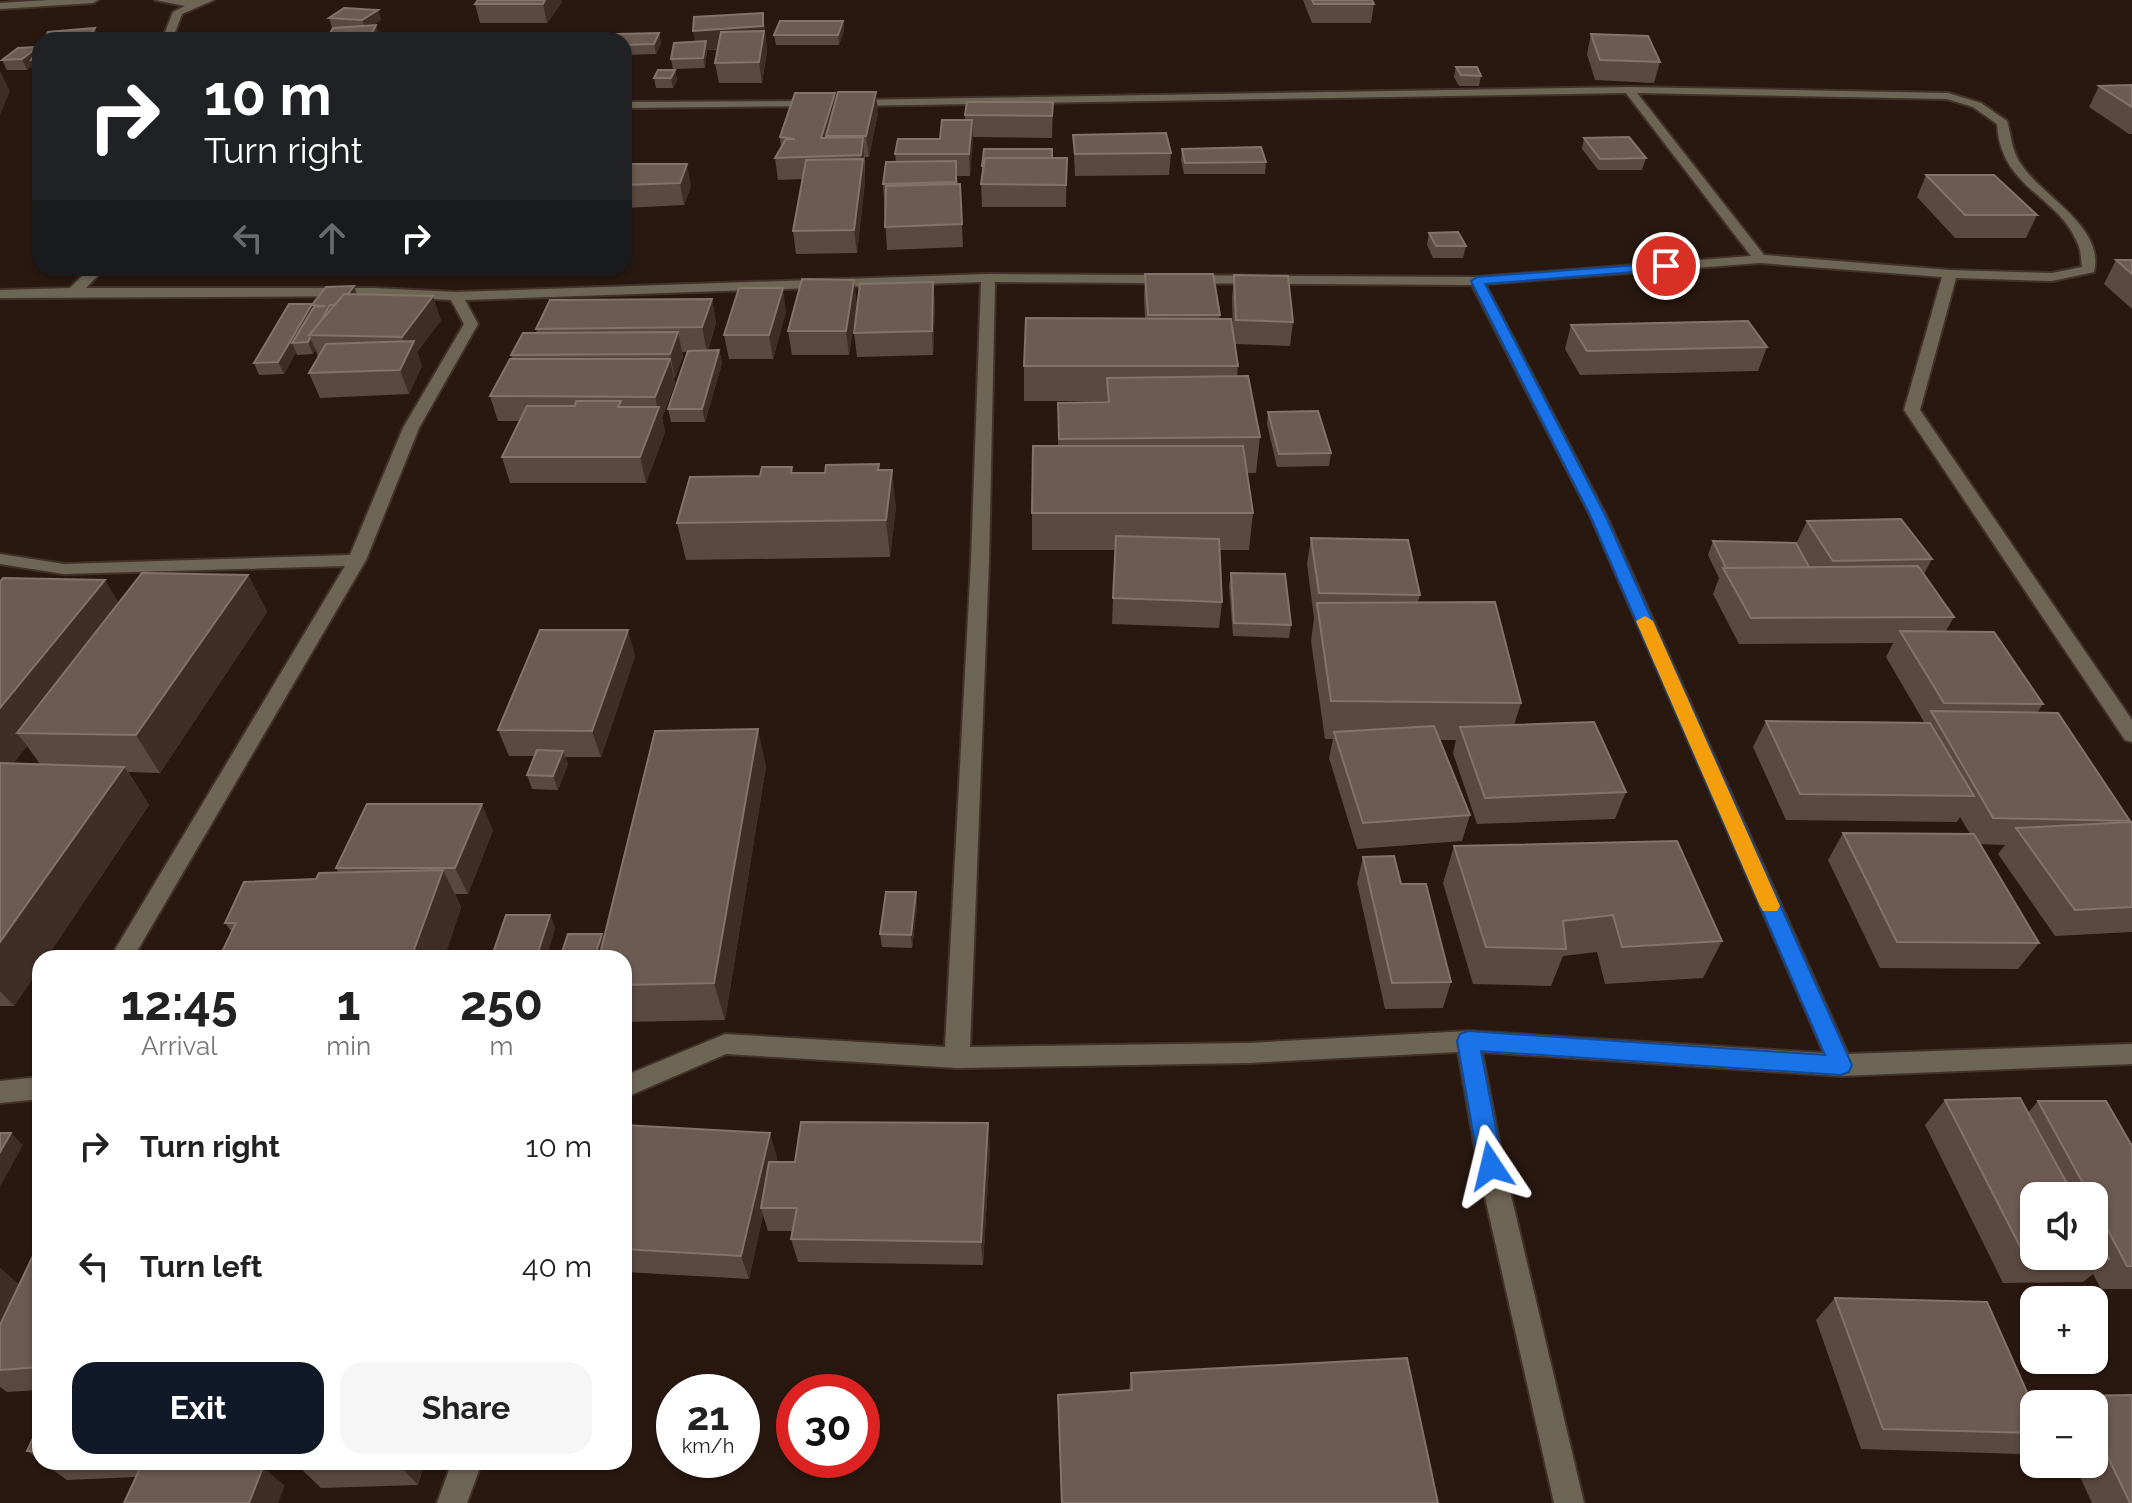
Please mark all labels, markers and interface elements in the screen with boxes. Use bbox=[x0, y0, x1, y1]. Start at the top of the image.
text: 10 m bbox=[204, 62, 332, 128]
icon: right bbox=[72, 64, 176, 168]
text: Turn right bbox=[204, 129, 363, 171]
icon: left bbox=[226, 216, 270, 260]
icon: ahead bbox=[310, 216, 354, 260]
icon: right bbox=[394, 216, 438, 260]
pin bbox=[1632, 232, 1700, 300]
icon: arrive bbox=[1644, 244, 1688, 288]
text: 12:45 bbox=[121, 975, 238, 1031]
text: 1 bbox=[337, 975, 361, 1031]
text: 250 bbox=[460, 975, 543, 1031]
text: Arrival bbox=[141, 1031, 217, 1061]
text: min bbox=[326, 1031, 371, 1061]
text: m bbox=[490, 1031, 513, 1061]
icon: right bbox=[72, 1124, 116, 1168]
position arrow bbox=[1449, 1124, 1533, 1208]
text: Turn right bbox=[140, 1129, 280, 1164]
text: 10 m bbox=[526, 1129, 592, 1164]
map controls bbox=[2020, 1182, 2108, 1478]
button: sound bbox=[2020, 1182, 2108, 1270]
icon: left bbox=[72, 1244, 116, 1288]
text: Turn left bbox=[140, 1249, 262, 1284]
text: 40 m bbox=[522, 1249, 592, 1284]
button: + bbox=[2020, 1286, 2108, 1374]
button: Exit bbox=[72, 1362, 324, 1454]
button: Share bbox=[340, 1362, 592, 1454]
speed limit sign: 30 bbox=[776, 1374, 880, 1478]
button: − bbox=[2020, 1390, 2108, 1478]
text: 21 bbox=[687, 1392, 729, 1439]
text: km/h bbox=[682, 1434, 734, 1458]

